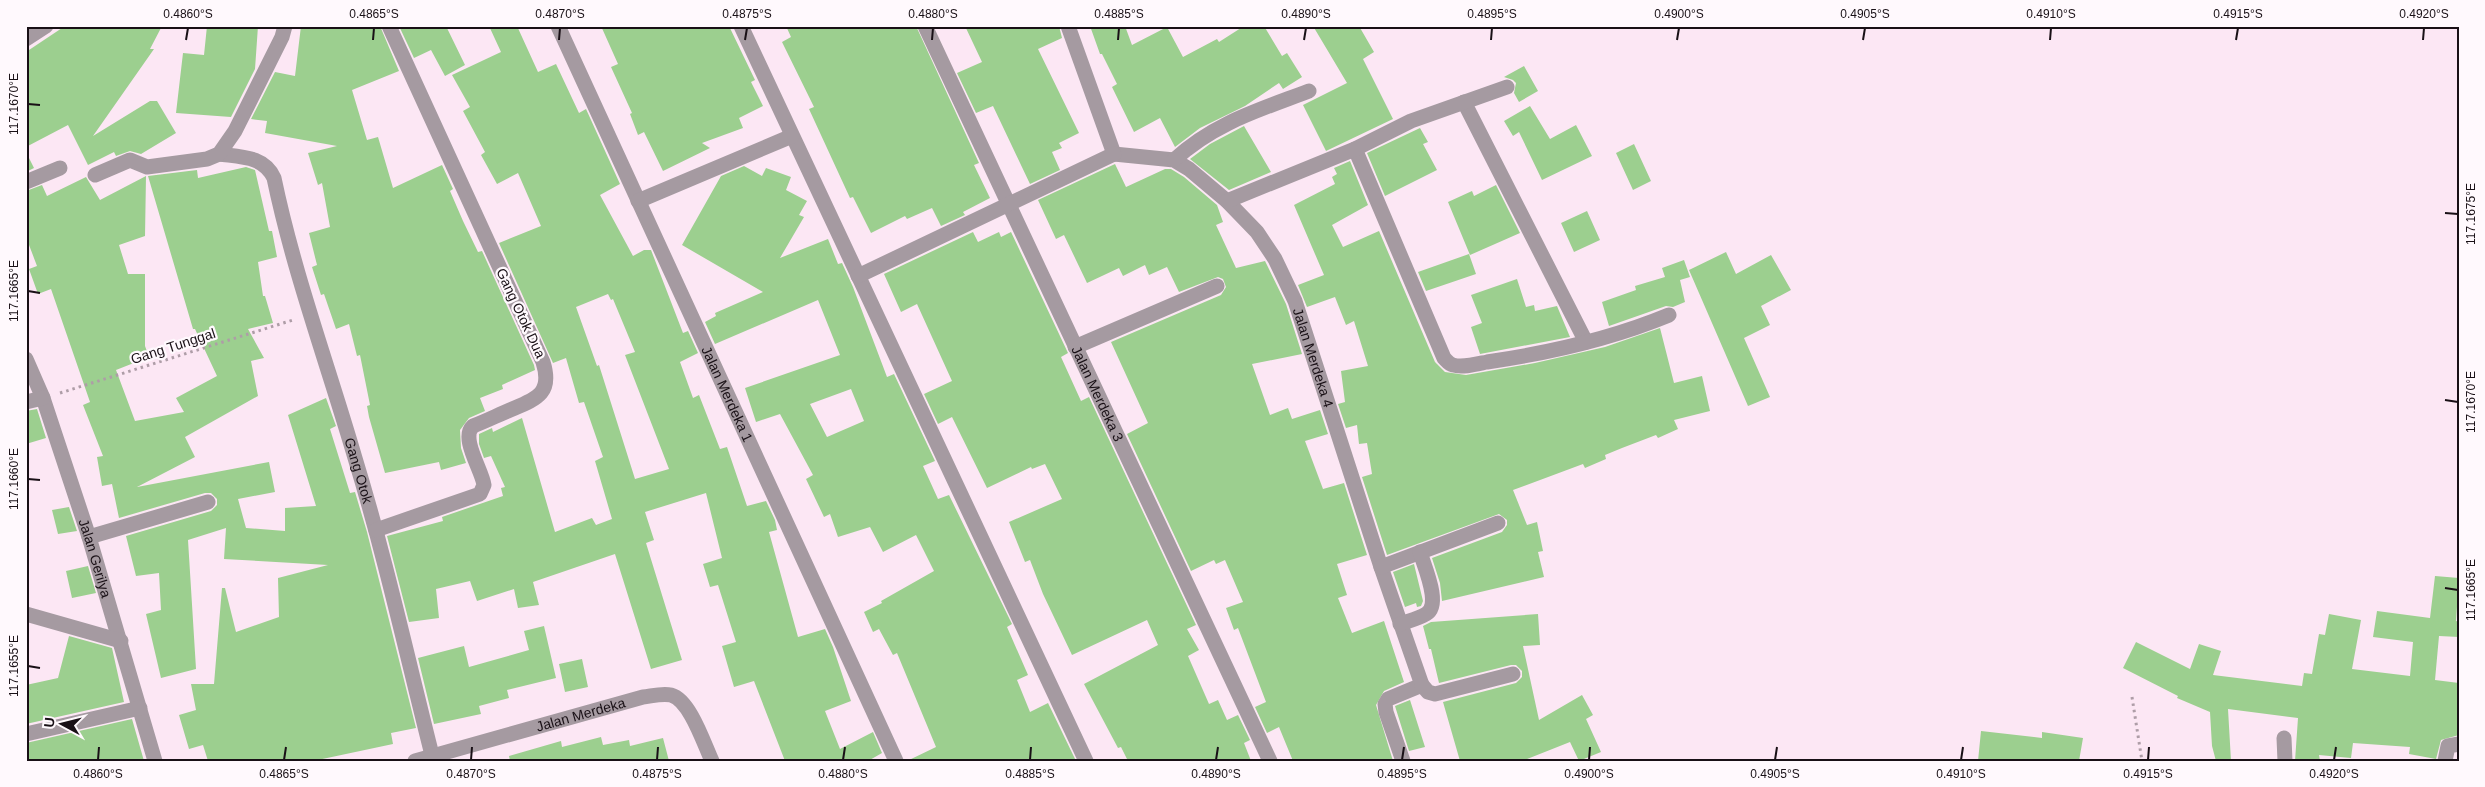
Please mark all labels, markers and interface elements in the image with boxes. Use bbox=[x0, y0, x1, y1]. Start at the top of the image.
text: 0.4860°S bbox=[163, 7, 213, 21]
text: 0.4865°S bbox=[349, 7, 399, 21]
text: 0.4870°S bbox=[535, 7, 585, 21]
text: 0.4875°S bbox=[722, 7, 772, 21]
text: 0.4880°S bbox=[908, 7, 958, 21]
text: 0.4885°S bbox=[1094, 7, 1144, 21]
text: 0.4890°S bbox=[1281, 7, 1331, 21]
text: 0.4895°S bbox=[1467, 7, 1517, 21]
text: 0.4900°S bbox=[1654, 7, 1704, 21]
text: 0.4905°S bbox=[1840, 7, 1890, 21]
text: 0.4910°S bbox=[2026, 7, 2076, 21]
text: 0.4915°S bbox=[2213, 7, 2263, 21]
text: 0.4920°S bbox=[2399, 7, 2449, 21]
text: 117.1670°E bbox=[7, 73, 21, 135]
text: 117.1675°E bbox=[2464, 183, 2478, 245]
text: 117.1665°E bbox=[7, 260, 21, 322]
street label: Gang Otok Dua bbox=[493, 266, 549, 361]
street label: Jalan Merdeka 4 bbox=[1290, 306, 1337, 409]
street label: Gang Tunggal bbox=[129, 325, 217, 367]
street label: Jalan Merdeka 3 bbox=[1068, 343, 1127, 444]
street label: Jalan Merdeka 1 bbox=[698, 344, 756, 445]
text: 117.1670°E bbox=[2464, 371, 2478, 433]
street label: Gang Otok bbox=[341, 436, 376, 506]
text: 117.1660°E bbox=[7, 448, 21, 510]
street label: Jalan Gerilya bbox=[75, 517, 115, 600]
text: 117.1665°E bbox=[2464, 559, 2478, 621]
text: 117.1655°E bbox=[7, 635, 21, 697]
street label: Jalan Merdeka bbox=[534, 694, 627, 735]
north arrow bbox=[38, 700, 88, 750]
text: U bbox=[41, 716, 58, 728]
text: 0.4860°S bbox=[73, 767, 123, 781]
text: 0.4865°S bbox=[259, 767, 309, 781]
text: 0.4870°S bbox=[446, 767, 496, 781]
text: 0.4875°S bbox=[632, 767, 682, 781]
text: 0.4880°S bbox=[818, 767, 868, 781]
text: 0.4885°S bbox=[1005, 767, 1055, 781]
text: 0.4890°S bbox=[1191, 767, 1241, 781]
text: 0.4895°S bbox=[1377, 767, 1427, 781]
text: 0.4900°S bbox=[1564, 767, 1614, 781]
text: 0.4905°S bbox=[1750, 767, 1800, 781]
text: 0.4910°S bbox=[1936, 767, 1986, 781]
text: 0.4915°S bbox=[2123, 767, 2173, 781]
text: 0.4920°S bbox=[2309, 767, 2359, 781]

